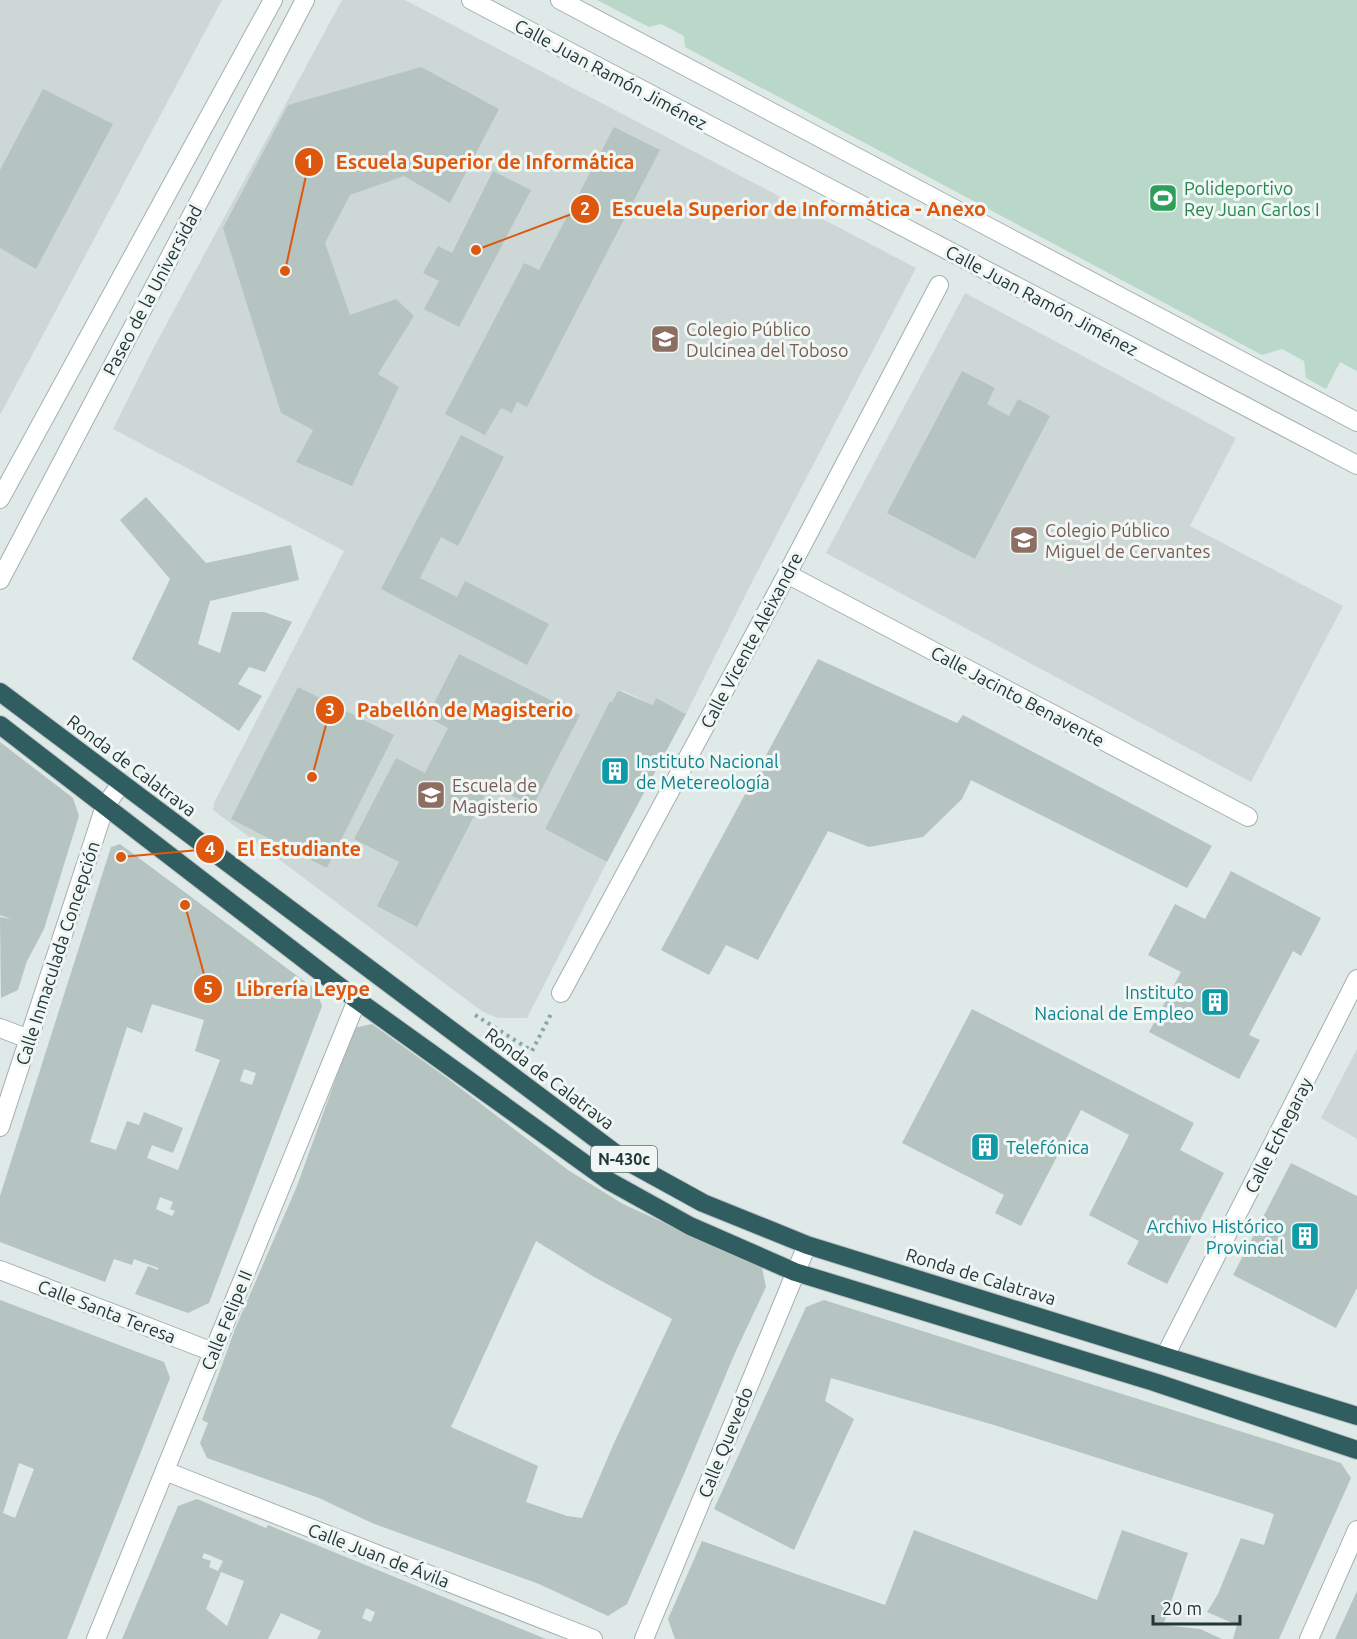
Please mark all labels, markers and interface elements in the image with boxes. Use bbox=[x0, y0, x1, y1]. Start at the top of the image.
street label: Calle Juan Ramón Jiménez bbox=[512, 15, 710, 133]
callout: Escuela Superior de Informática bbox=[294, 143, 646, 181]
text: Escuela Superior de Informática bbox=[336, 150, 634, 173]
text: 1 bbox=[304, 151, 314, 171]
place label: Polideportivo Rey Juan Carlos I bbox=[1184, 178, 1320, 219]
sports icon: Polideportivo Rey Juan Carlos I bbox=[1147, 182, 1179, 214]
callout: Escuela Superior de Informática - Anexo bbox=[570, 190, 998, 228]
text: Escuela Superior de Informática - Anexo bbox=[612, 197, 986, 220]
text: 2 bbox=[580, 198, 590, 218]
street label: Paseo de la Universidad bbox=[99, 201, 205, 379]
street label: Calle Juan Ramón Jiménez bbox=[943, 241, 1141, 359]
place label: Colegio Público Dulcinea del Toboso bbox=[686, 319, 848, 360]
school or university icon: Colegio Público Dulcinea del Toboso bbox=[649, 323, 681, 355]
place label: Colegio Público Miguel de Cervantes bbox=[1045, 520, 1210, 561]
school or university icon: Colegio Público Miguel de Cervantes bbox=[1008, 524, 1040, 556]
street label: Calle Vicente Aleixandre bbox=[696, 549, 806, 731]
street label: Calle Jacinto Benavente bbox=[928, 642, 1108, 750]
callout: Pabellón de Magisterio bbox=[315, 691, 586, 729]
text: Pabellón de Magisterio bbox=[357, 698, 573, 721]
text: 3 bbox=[325, 699, 335, 719]
street label: Ronda de Calatrava bbox=[64, 710, 200, 820]
place label: Instituto Nacional de Metereología bbox=[636, 751, 779, 792]
building icon: Instituto Nacional de Metereología bbox=[599, 755, 631, 787]
place label: Escuela de Magisterio bbox=[452, 775, 538, 816]
school or university icon: Escuela de Magisterio bbox=[415, 779, 447, 811]
callout: El Estudiante bbox=[195, 830, 374, 868]
text: El Estudiante bbox=[237, 837, 361, 860]
text: 4 bbox=[205, 838, 215, 858]
street label: Calle Inmaculada Concepción bbox=[11, 839, 103, 1067]
callout: Librería Leype bbox=[193, 970, 382, 1008]
text: Librería Leype bbox=[236, 977, 370, 1000]
text: 5 bbox=[203, 978, 213, 998]
place label: Instituto Nacional de Empleo bbox=[1034, 982, 1194, 1023]
building icon: Instituto Nacional de Empleo bbox=[1199, 986, 1231, 1018]
street label: Ronda de Calatrava bbox=[482, 1023, 618, 1133]
street label: Calle Echegaray bbox=[1240, 1074, 1316, 1196]
building icon: Telefónica bbox=[969, 1131, 1001, 1163]
place label: Telefónica bbox=[1006, 1137, 1089, 1157]
road number: N-430c bbox=[591, 1146, 657, 1172]
place label: Archivo Histórico Provincial bbox=[1147, 1216, 1284, 1257]
building icon: Archivo Histórico Provincial bbox=[1289, 1220, 1321, 1252]
street label: Ronda de Calatrava bbox=[904, 1244, 1058, 1308]
street label: Calle Felipe II bbox=[197, 1267, 255, 1373]
street label: Calle Santa Teresa bbox=[35, 1275, 179, 1347]
street label: Calle Quevedo bbox=[694, 1384, 757, 1501]
street label: Calle Juan de Ávila bbox=[305, 1518, 453, 1591]
scale bar bbox=[1153, 1588, 1240, 1626]
text: 20 m bbox=[1162, 1598, 1202, 1618]

